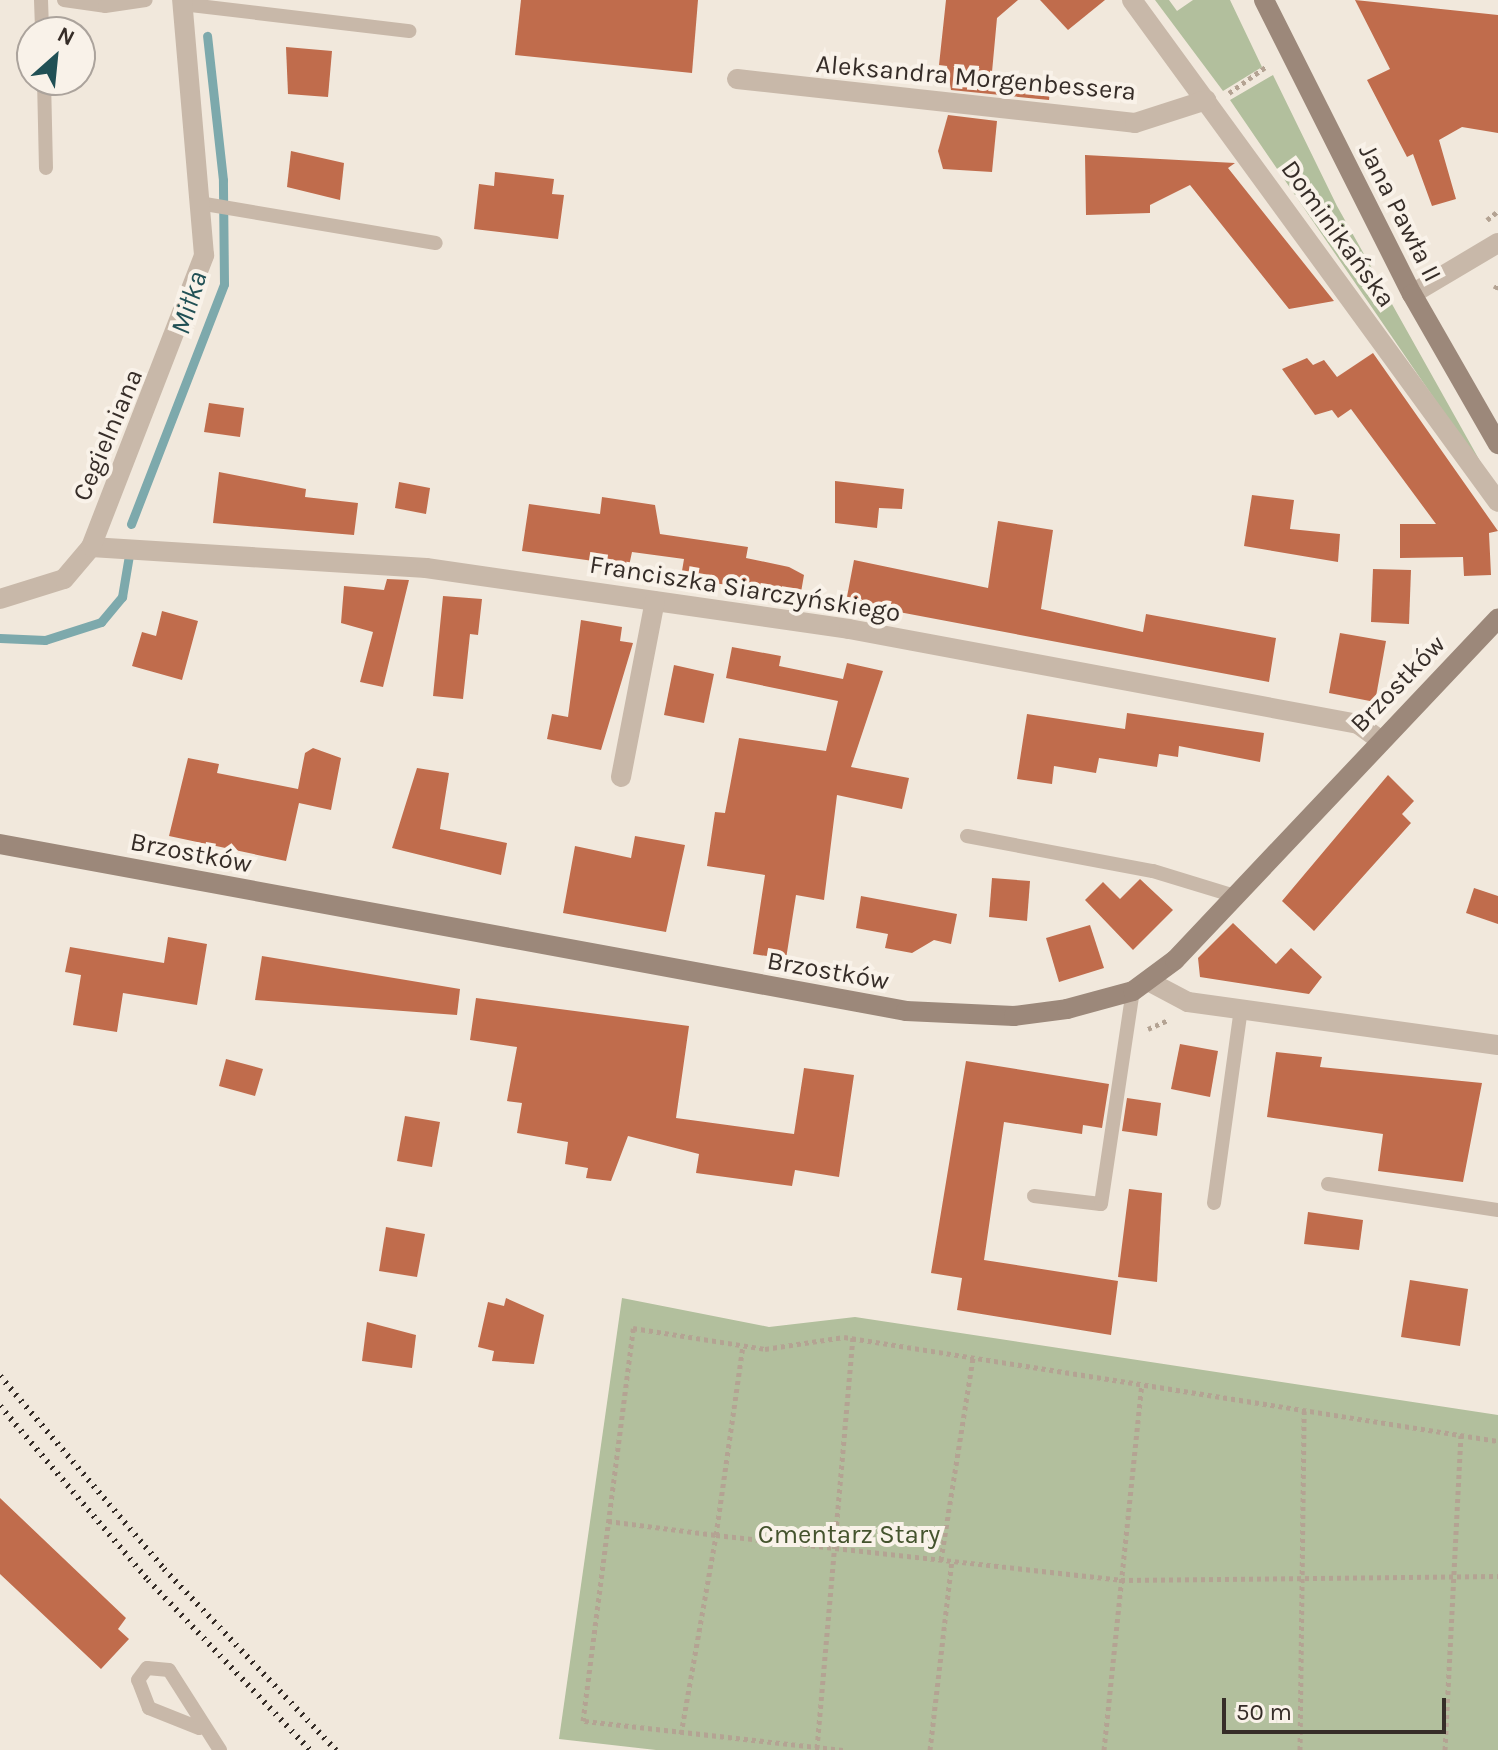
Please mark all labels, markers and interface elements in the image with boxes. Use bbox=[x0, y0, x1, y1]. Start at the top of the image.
north arrow bbox=[16, 16, 96, 96]
text: N bbox=[53, 21, 79, 52]
street label: Aleksandra Morgenbessera bbox=[815, 48, 1137, 108]
street label: Jana Pawła II bbox=[1352, 139, 1448, 287]
street label: Dominikańska bbox=[1274, 154, 1402, 314]
water label: Miłka bbox=[164, 267, 214, 339]
street label: Cegielniana bbox=[66, 364, 150, 506]
street label: Franciszka Siarczyńskiego bbox=[587, 549, 903, 629]
street label: Brzostków bbox=[1344, 629, 1452, 739]
street label: Brzostków bbox=[128, 826, 254, 880]
street label: Brzostków bbox=[765, 945, 891, 997]
park label: Cmentarz Stary bbox=[758, 1519, 940, 1551]
scale bar bbox=[1226, 1682, 1450, 1732]
text: 50 m bbox=[1236, 1698, 1292, 1726]

